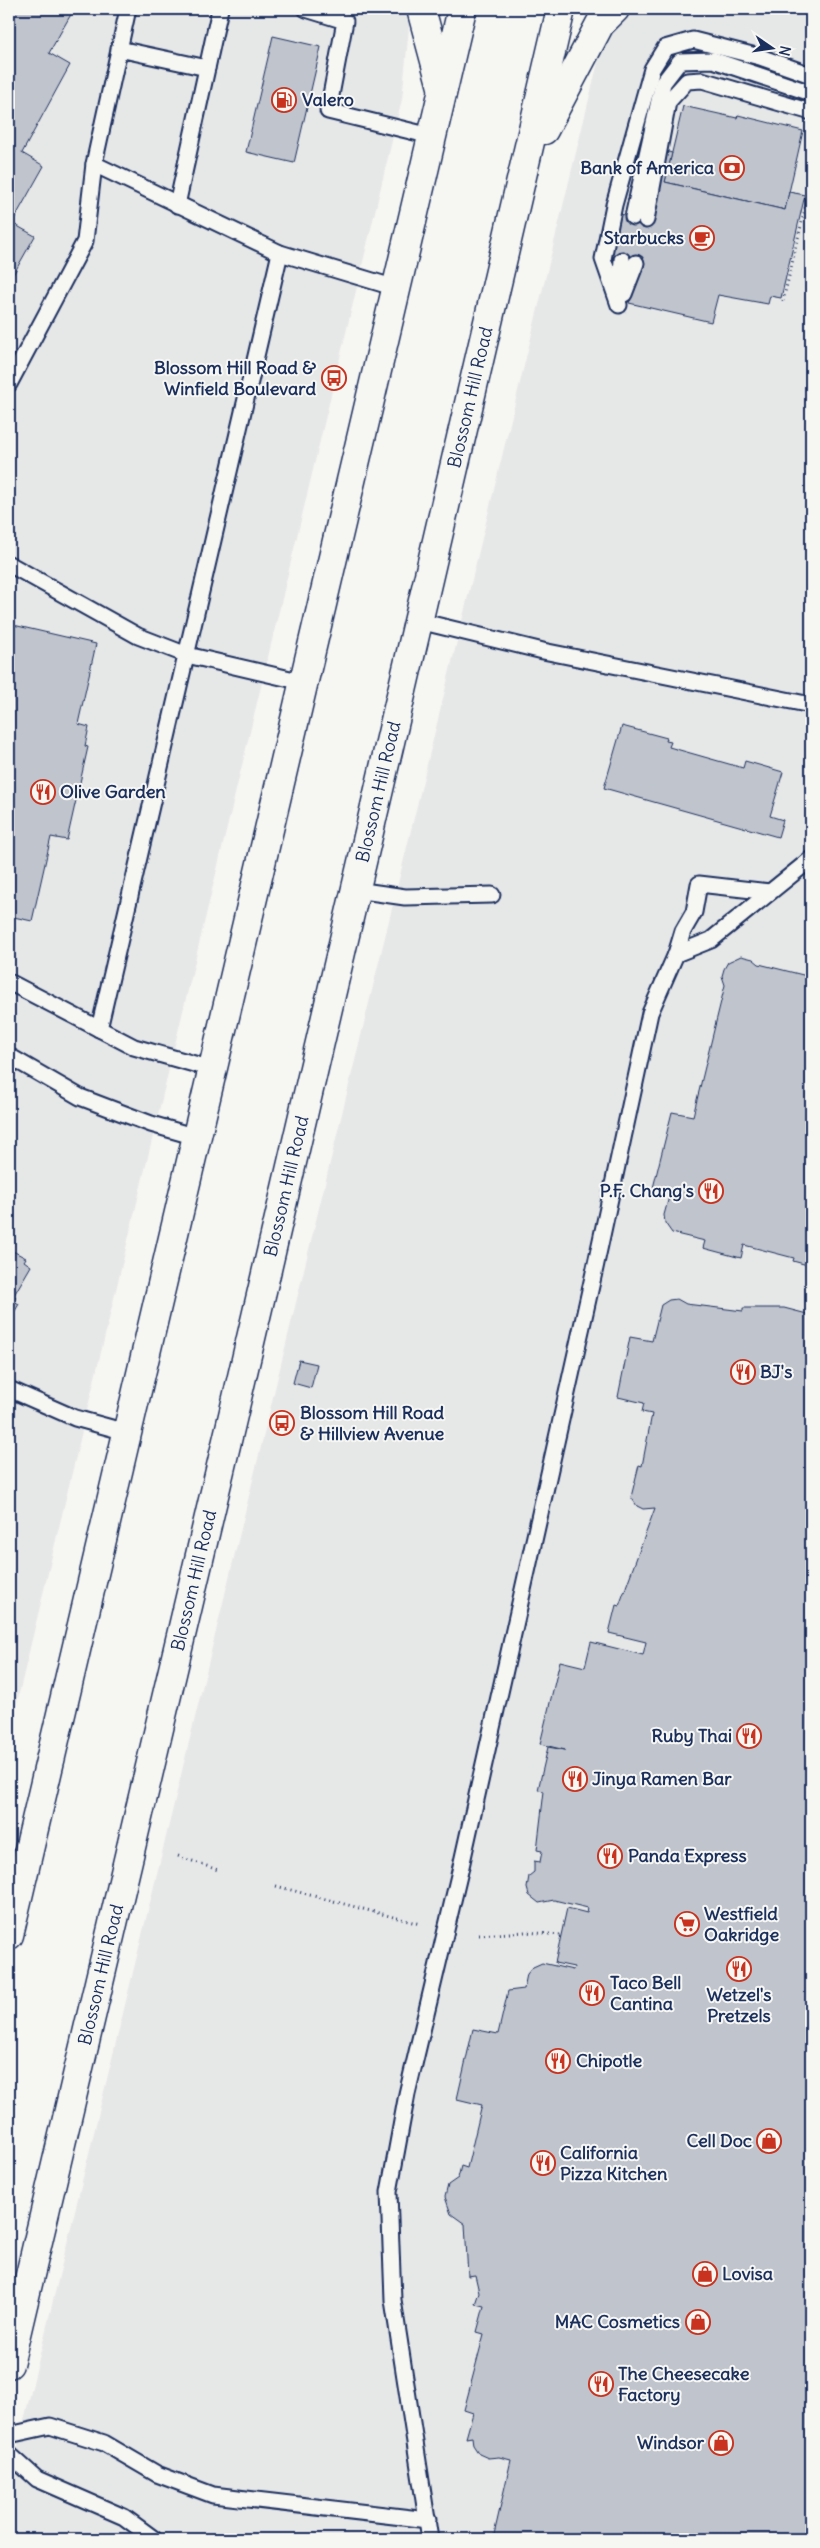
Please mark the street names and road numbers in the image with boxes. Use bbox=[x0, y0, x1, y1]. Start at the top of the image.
street label: Blossom Hill Road bbox=[442, 324, 498, 470]
street label: Blossom Hill Road bbox=[350, 718, 406, 865]
street label: Blossom Hill Road bbox=[258, 1113, 314, 1259]
street label: Blossom Hill Road bbox=[166, 1507, 221, 1653]
street label: Blossom Hill Road bbox=[73, 1901, 128, 2047]

